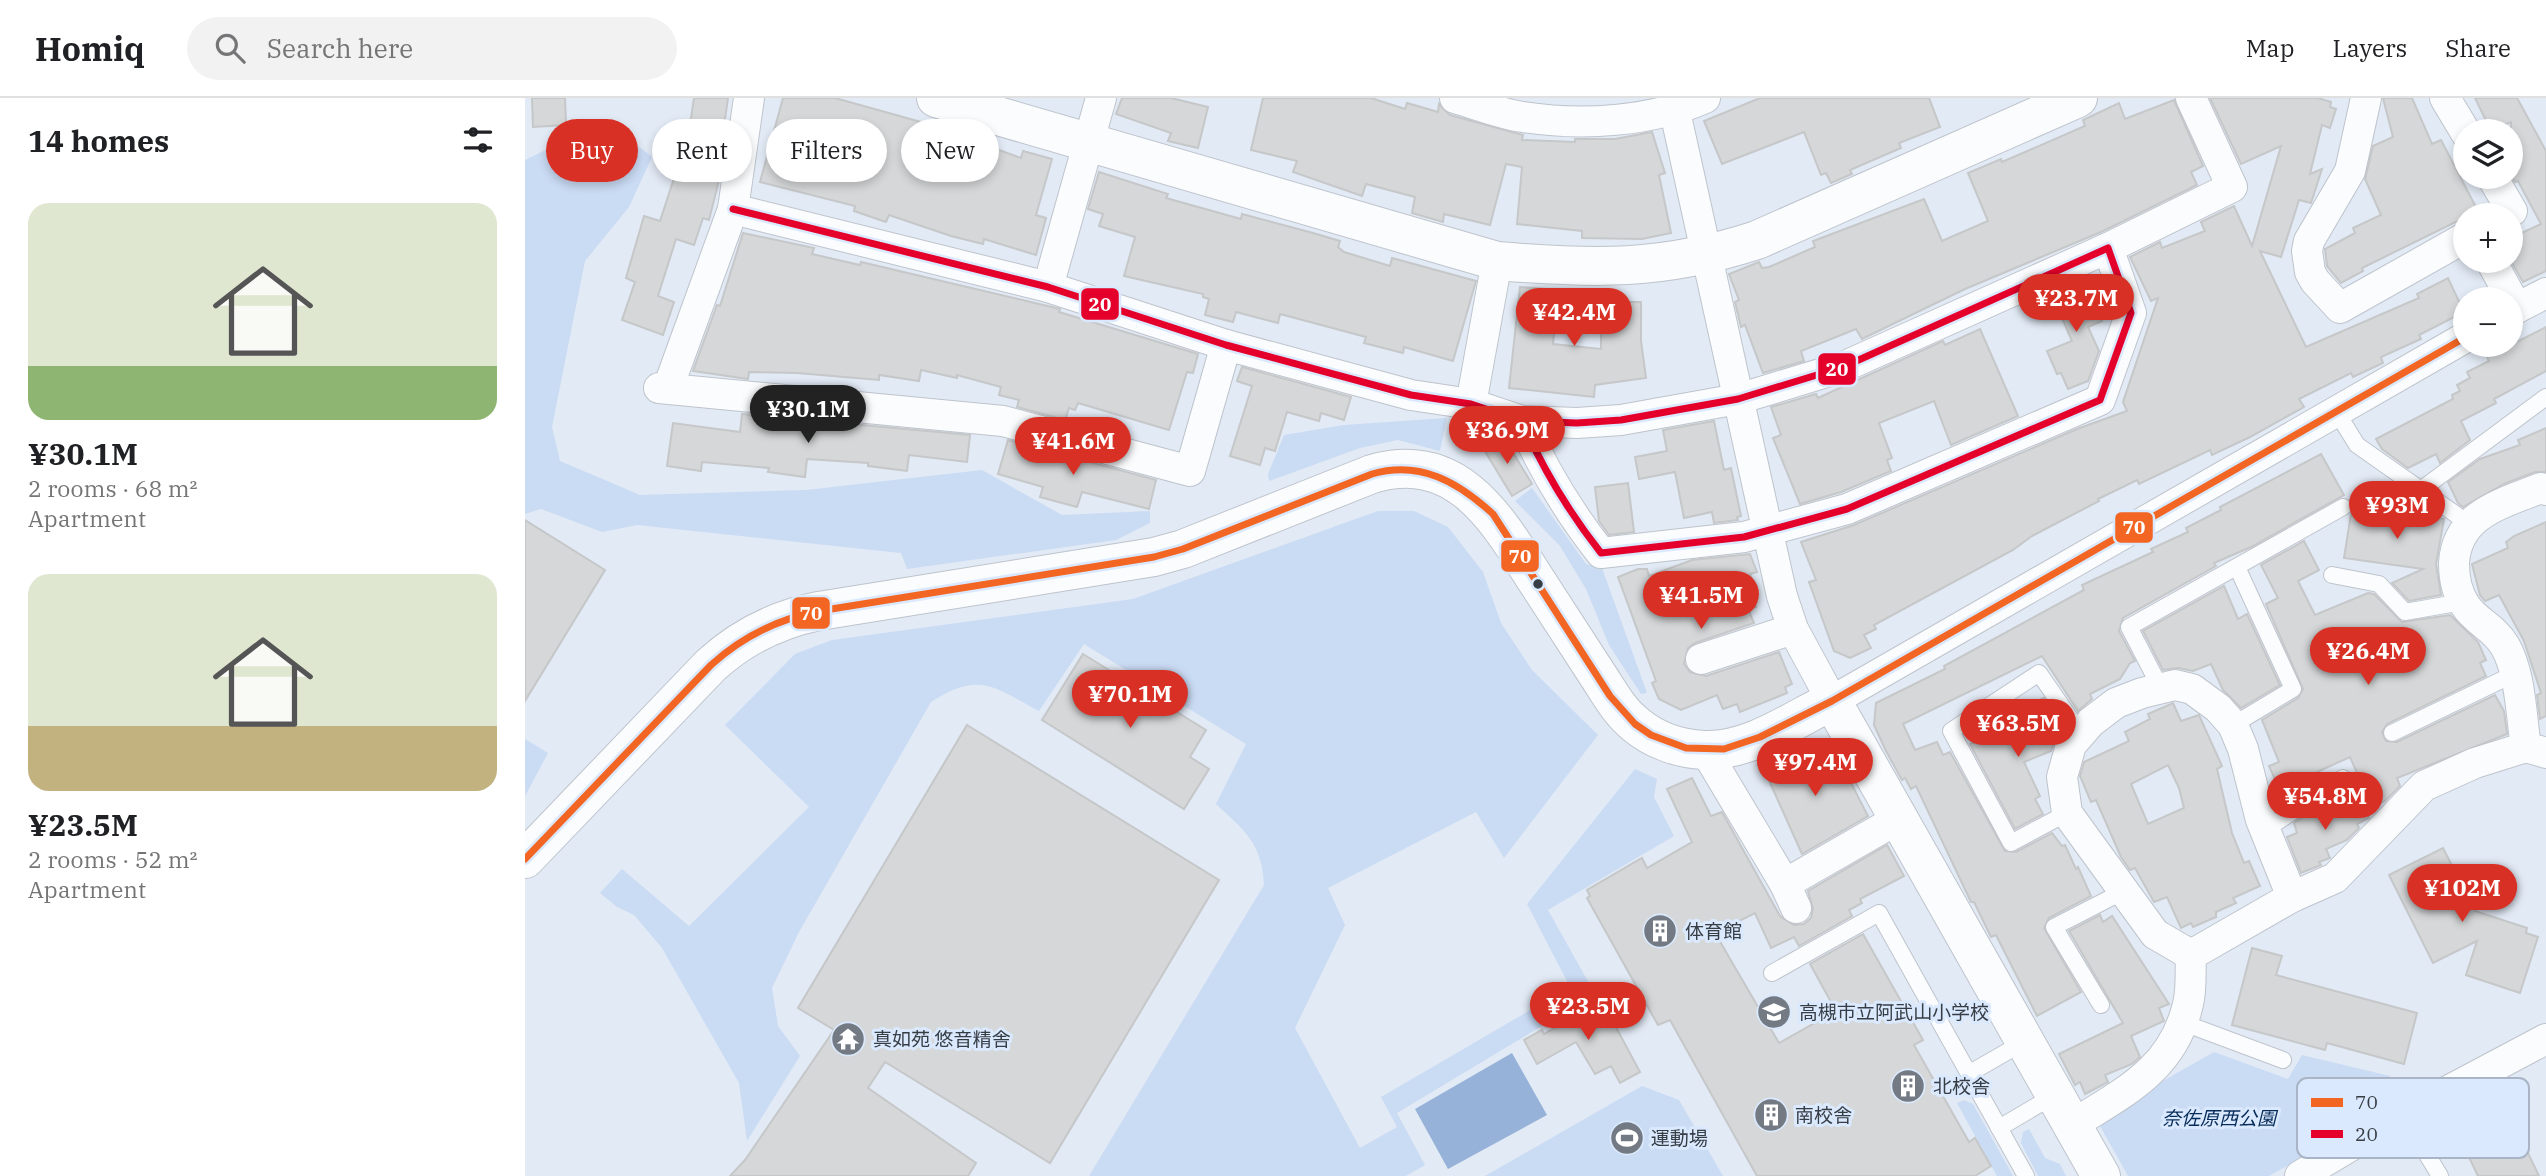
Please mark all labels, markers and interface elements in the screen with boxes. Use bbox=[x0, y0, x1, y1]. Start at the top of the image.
search box bbox=[187, 17, 677, 80]
text: Homiq bbox=[35, 27, 145, 70]
icon: search bbox=[211, 29, 249, 67]
text: Search here bbox=[267, 31, 413, 65]
text: Map bbox=[2246, 32, 2294, 64]
text: Layers bbox=[2332, 32, 2407, 64]
text: Share bbox=[2445, 32, 2511, 64]
chip: Buy bbox=[546, 119, 638, 182]
chip: Rent bbox=[652, 119, 752, 182]
chip: Filters bbox=[766, 119, 887, 182]
chip: New bbox=[901, 119, 999, 182]
map controls bbox=[2453, 119, 2523, 357]
button: layers bbox=[2453, 119, 2523, 189]
text: 14 homes bbox=[28, 121, 169, 160]
icon: filters bbox=[459, 121, 497, 159]
button: + bbox=[2453, 203, 2523, 273]
icon: home bbox=[200, 248, 326, 374]
pin: ¥23.7M bbox=[2019, 274, 2133, 334]
text: ¥23.7M bbox=[2034, 282, 2118, 312]
line badge: 20 bbox=[1080, 287, 1120, 321]
button: − bbox=[2453, 287, 2523, 357]
pin: ¥42.4M bbox=[1517, 288, 1631, 348]
text: 20 bbox=[1089, 292, 1111, 316]
text: ¥42.4M bbox=[1532, 296, 1616, 326]
line badge: 20 bbox=[1817, 352, 1857, 386]
text: 20 bbox=[1826, 357, 1848, 381]
pin: ¥30.1M bbox=[751, 386, 865, 445]
text: ¥30.1M bbox=[766, 393, 850, 423]
pin: ¥36.9M bbox=[1450, 406, 1564, 466]
text: ¥36.9M bbox=[1465, 414, 1549, 444]
pin: ¥41.6M bbox=[1016, 418, 1130, 477]
text: ¥41.6M bbox=[1031, 425, 1115, 455]
text: ¥30.1M bbox=[28, 434, 138, 473]
text: 2 rooms · 68 m² bbox=[28, 473, 198, 503]
pin: ¥93M bbox=[2356, 482, 2438, 541]
text: ¥93M bbox=[2365, 489, 2429, 519]
text: Apartment bbox=[28, 503, 146, 533]
line badge: 70 bbox=[2114, 511, 2154, 544]
text: 70 bbox=[2123, 515, 2145, 539]
line badge: 70 bbox=[1500, 539, 1540, 573]
text: 70 bbox=[1509, 544, 1531, 568]
pin: ¥41.5M bbox=[1644, 572, 1758, 631]
unlabelled marker bbox=[1531, 577, 1545, 591]
text: ¥41.5M bbox=[1659, 579, 1743, 609]
line badge: 70 bbox=[791, 596, 831, 630]
text: 70 bbox=[800, 601, 822, 625]
icon: home bbox=[200, 619, 326, 745]
pin: ¥26.4M bbox=[2311, 628, 2425, 687]
text: ¥26.4M bbox=[2326, 635, 2410, 665]
pin: ¥70.1M bbox=[1073, 670, 1187, 730]
text: ¥70.1M bbox=[1088, 678, 1172, 708]
pin: ¥63.5M bbox=[1961, 700, 2075, 759]
text: ¥63.5M bbox=[1976, 707, 2060, 737]
pin: ¥97.4M bbox=[1758, 738, 1872, 798]
text: ¥97.4M bbox=[1773, 746, 1857, 776]
pin: ¥54.8M bbox=[2268, 772, 2382, 832]
text: ¥54.8M bbox=[2283, 780, 2367, 810]
text: ¥23.5M bbox=[28, 805, 138, 844]
text: 2 rooms · 52 m² bbox=[28, 844, 198, 874]
pin: ¥102M bbox=[2413, 864, 2511, 924]
text: ¥102M bbox=[2423, 872, 2501, 902]
text: Apartment bbox=[28, 874, 146, 904]
building icon: 体育館 bbox=[1641, 912, 1679, 950]
place label: 体育館 bbox=[1685, 919, 1742, 943]
pin: ¥23.5M bbox=[1531, 982, 1645, 1042]
text: ¥23.5M bbox=[1546, 990, 1630, 1020]
school or university icon: 高槻市立阿武山小学校 bbox=[1755, 993, 1793, 1031]
place label: 高槻市立阿武山小学校 bbox=[1799, 1000, 1989, 1024]
temple icon: 真如苑 悠音精舎 bbox=[829, 1020, 867, 1058]
place label: 真如苑 悠音精舎 bbox=[873, 1027, 1010, 1051]
building icon: 北校舎 bbox=[1889, 1067, 1927, 1105]
place label: 北校舎 bbox=[1933, 1074, 1990, 1098]
legend bbox=[2297, 1078, 2529, 1158]
text: 70 bbox=[2355, 1090, 2378, 1114]
building icon: 南校舎 bbox=[1752, 1096, 1790, 1134]
place label: 南校舎 bbox=[1795, 1103, 1852, 1127]
park label: 奈佐原西公園 bbox=[2162, 1106, 2279, 1130]
sports icon: 運動場 bbox=[1608, 1119, 1646, 1157]
text: 20 bbox=[2355, 1122, 2378, 1146]
place label: 運動場 bbox=[1651, 1126, 1708, 1150]

